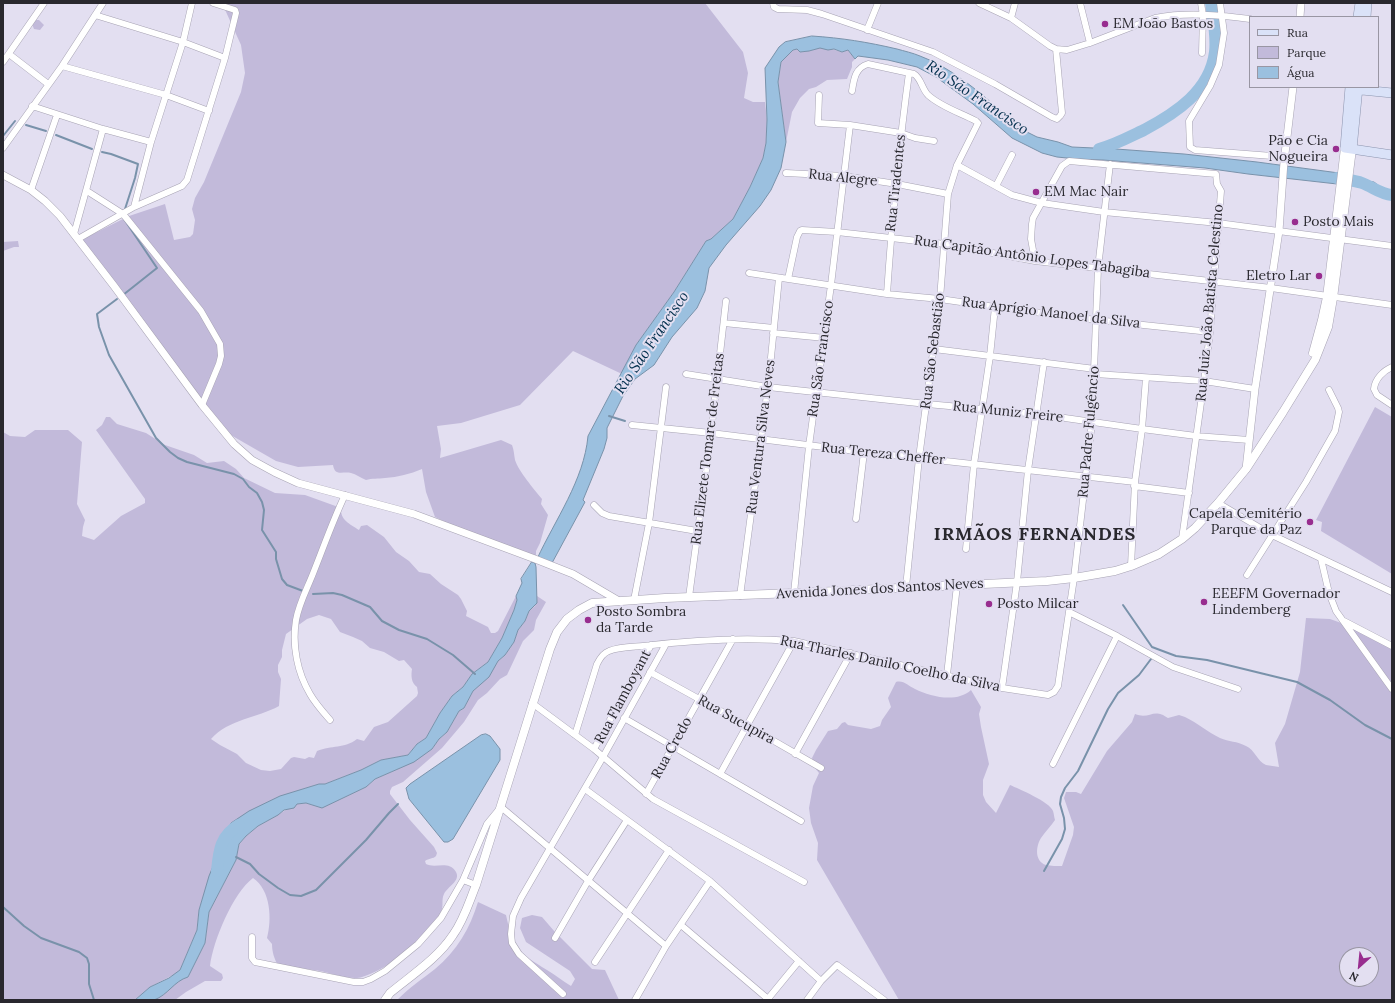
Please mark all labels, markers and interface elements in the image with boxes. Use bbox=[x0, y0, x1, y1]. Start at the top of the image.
place label: EM João Bastos bbox=[1113, 16, 1213, 32]
legend bbox=[1249, 16, 1379, 88]
marker: EM João Bastos bbox=[1100, 19, 1110, 29]
text: Rua bbox=[1287, 25, 1308, 40]
text: Parque bbox=[1287, 45, 1326, 60]
water label: Rio São Francisco bbox=[922, 57, 1032, 139]
text: Água bbox=[1287, 65, 1315, 80]
street label: Rua Tiradentes bbox=[883, 133, 909, 233]
place label: Pão e Cia Nogueira bbox=[1268, 133, 1328, 166]
marker: Pão e Cia Nogueira bbox=[1331, 144, 1341, 154]
street label: Rua Alegre bbox=[808, 166, 878, 190]
place label: EM Mac Nair bbox=[1044, 184, 1128, 200]
marker: EM Mac Nair bbox=[1031, 187, 1041, 197]
street label: Rua Juiz João Batista Celestino bbox=[1193, 204, 1227, 402]
place label: Posto Mais bbox=[1303, 214, 1374, 230]
marker: Posto Mais bbox=[1290, 217, 1300, 227]
street label: Rua Capitão Antônio Lopes Tabagiba bbox=[913, 232, 1151, 282]
place label: Eletro Lar bbox=[1246, 268, 1311, 284]
marker: Eletro Lar bbox=[1314, 271, 1324, 281]
water label: Rio São Francisco bbox=[611, 288, 693, 398]
street label: Rua São Sebastião bbox=[918, 292, 948, 410]
street label: Rua Aprígio Manoel da Silva bbox=[961, 294, 1141, 332]
street label: Rua São Francisco bbox=[804, 300, 838, 418]
street label: Rua Elizete Tomare de Freitas bbox=[688, 352, 728, 546]
street label: Rua Ventura Silva Neves bbox=[743, 359, 779, 515]
street label: Rua Padre Fulgêncio bbox=[1075, 365, 1103, 499]
street label: Rua Muniz Freire bbox=[952, 398, 1064, 426]
street label: Rua Tereza Cheffer bbox=[820, 439, 946, 469]
place label: Capela Cemitério Parque da Paz bbox=[1189, 506, 1302, 538]
marker: Capela Cemitério Parque da Paz bbox=[1305, 517, 1315, 527]
district label: IRMÃOS FERNANDES bbox=[934, 524, 1136, 546]
street label: Avenida Jones dos Santos Neves bbox=[776, 575, 984, 603]
place label: EEEFM Governador Lindemberg bbox=[1212, 586, 1340, 618]
place label: Posto Milcar bbox=[997, 596, 1079, 612]
marker: EEEFM Governador Lindemberg bbox=[1199, 597, 1209, 607]
marker: Posto Milcar bbox=[984, 599, 994, 609]
place label: Posto Sombra da Tarde bbox=[596, 604, 686, 636]
marker: Posto Sombra da Tarde bbox=[583, 615, 593, 625]
street label: Rua Tharles Danilo Coelho da Silva bbox=[778, 632, 1002, 696]
street label: Rua Flamboyant bbox=[591, 647, 655, 747]
street label: Rua Sucupira bbox=[695, 692, 777, 748]
street label: Rua Credo bbox=[648, 714, 696, 782]
north arrow bbox=[1339, 947, 1379, 987]
text: N bbox=[1347, 969, 1361, 985]

